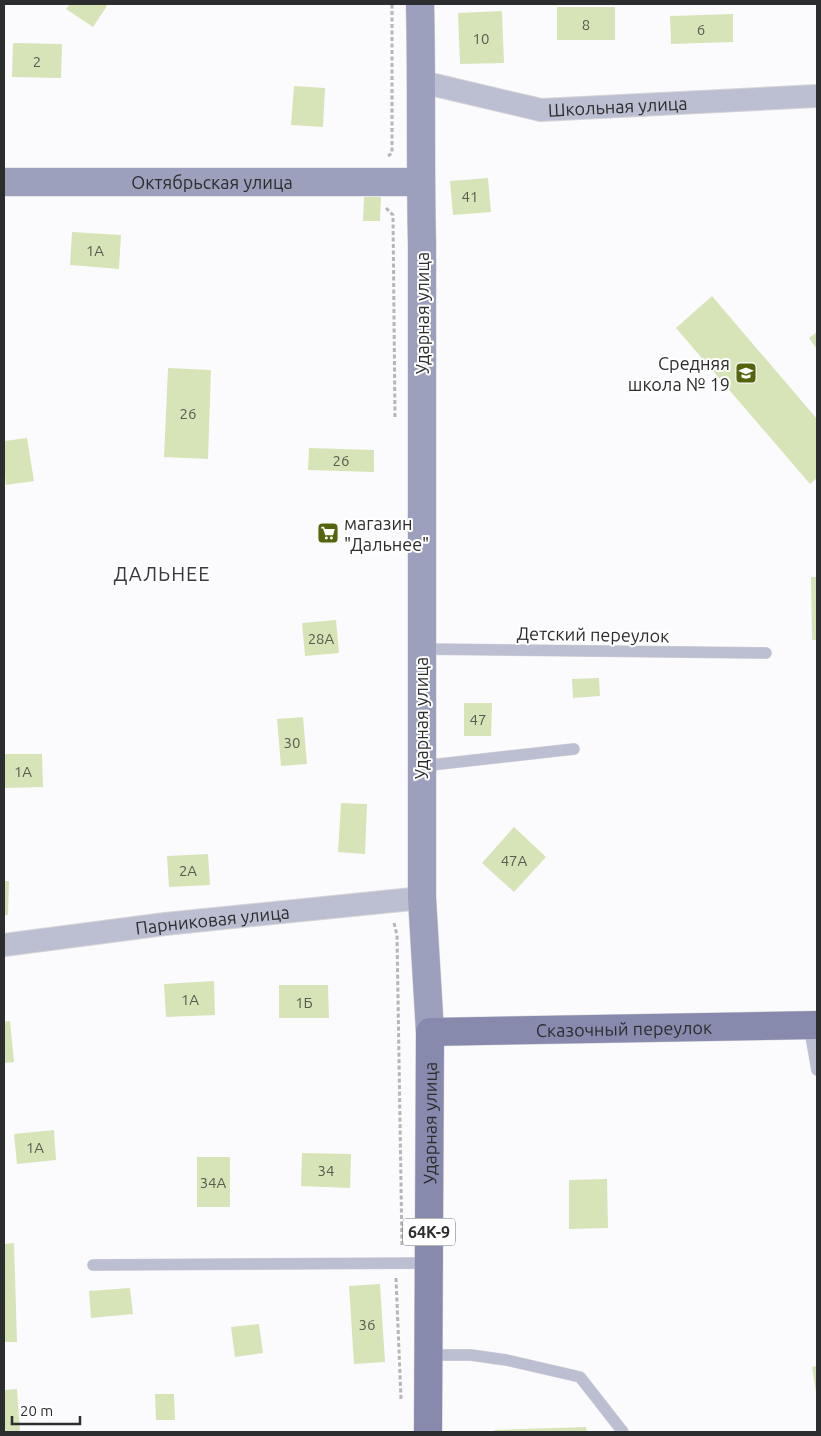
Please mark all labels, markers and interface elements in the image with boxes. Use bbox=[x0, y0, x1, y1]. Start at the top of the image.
house number: 8 bbox=[582, 16, 590, 33]
house number: 6 bbox=[697, 21, 705, 38]
house number: 10 bbox=[473, 30, 489, 47]
house number: 2 bbox=[33, 53, 41, 70]
street label: Школьная улица bbox=[547, 93, 688, 120]
street label: Октябрьская улица bbox=[131, 172, 293, 192]
house number: 41 bbox=[462, 188, 478, 205]
house number: 1А bbox=[86, 242, 104, 259]
street label: Ударная улица bbox=[412, 252, 432, 374]
place label: Средняя школа № 19 bbox=[628, 353, 730, 394]
school or university icon: Средняя школа № 19 bbox=[734, 361, 758, 385]
house number: 26 bbox=[180, 405, 196, 422]
house number: 26 bbox=[333, 452, 349, 469]
place label: магазин "Дальнее" bbox=[344, 513, 429, 554]
supermarket icon: магазин "Дальнее" bbox=[316, 521, 340, 545]
district label: ДАЛЬНЕЕ bbox=[113, 562, 211, 585]
street label: Детский переулок bbox=[516, 623, 670, 645]
house number: 28А bbox=[308, 630, 335, 647]
street label: Ударная улица bbox=[411, 657, 431, 779]
house number: 47 bbox=[470, 711, 486, 728]
house number: 30 bbox=[284, 734, 300, 751]
house number: 1А bbox=[14, 763, 32, 780]
house number: 47А bbox=[501, 852, 528, 869]
house number: 2А bbox=[179, 862, 197, 879]
street label: Парниковая улица bbox=[134, 901, 291, 938]
house number: 1А bbox=[181, 991, 199, 1008]
house number: 1Б bbox=[295, 994, 313, 1011]
street label: Сказочный переулок bbox=[536, 1017, 712, 1040]
street label: Ударная улица bbox=[419, 1062, 440, 1184]
house number: 1А bbox=[26, 1139, 44, 1156]
house number: 34 bbox=[318, 1162, 334, 1179]
house number: 34А bbox=[200, 1174, 227, 1191]
road number: 64К-9 bbox=[403, 1218, 455, 1246]
house number: 36 bbox=[359, 1316, 375, 1333]
scale bar bbox=[12, 1394, 80, 1426]
text: 20 m bbox=[20, 1402, 53, 1419]

